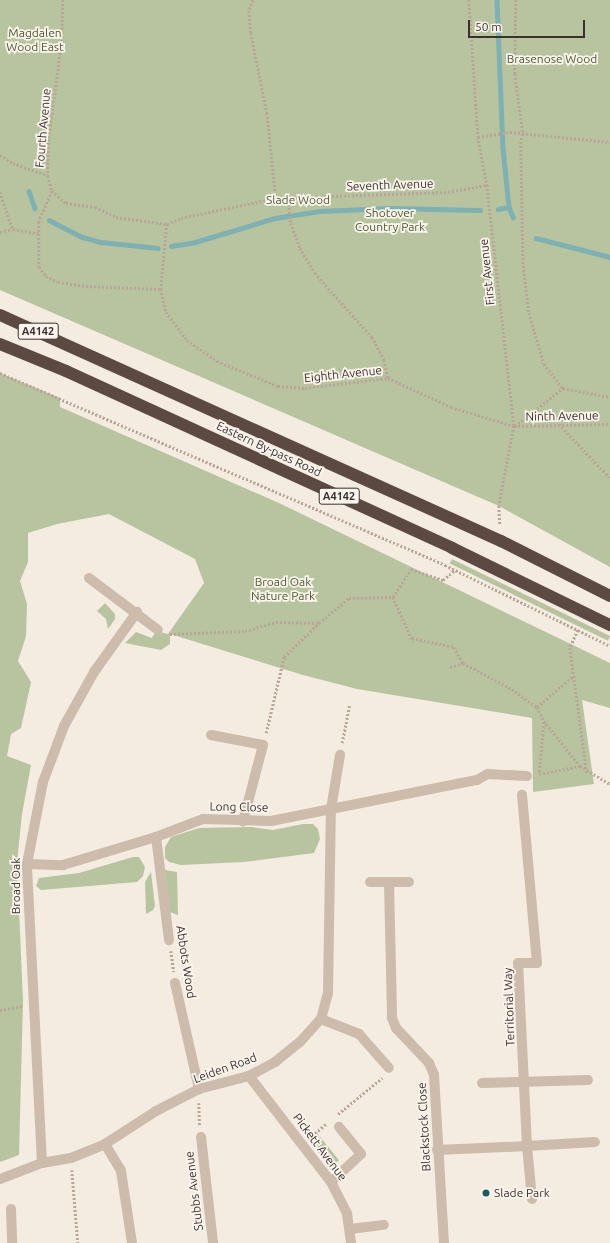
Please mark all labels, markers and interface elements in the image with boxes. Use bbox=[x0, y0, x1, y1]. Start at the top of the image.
scale bar bbox=[470, 12, 587, 38]
text: 50 m bbox=[475, 20, 502, 33]
park label: Magdalen Wood East bbox=[6, 26, 64, 54]
park label: Brasenose Wood bbox=[507, 52, 597, 66]
street label: Fourth Avenue bbox=[32, 88, 54, 168]
street label: Seventh Avenue bbox=[346, 176, 434, 194]
park label: Slade Wood bbox=[266, 193, 330, 207]
park label: Shotover Country Park bbox=[355, 206, 425, 234]
street label: First Avenue bbox=[476, 238, 498, 306]
road number: A4142 bbox=[17, 322, 59, 340]
street label: Eighth Avenue bbox=[303, 363, 383, 385]
street label: Ninth Avenue bbox=[525, 408, 599, 424]
street label: Eastern By-pass Road bbox=[214, 418, 324, 480]
road number: A4142 bbox=[318, 487, 360, 505]
park label: Broad Oak Nature Park bbox=[251, 575, 315, 603]
street label: Long Close bbox=[209, 799, 269, 815]
street label: Broad Oak bbox=[9, 858, 23, 914]
street label: Abbots Wood bbox=[173, 925, 199, 999]
street label: Territorial Way bbox=[500, 967, 518, 1047]
street label: Leiden Road bbox=[191, 1050, 259, 1086]
street label: Blackstock Close bbox=[414, 1082, 434, 1172]
street label: Pickett Avenue bbox=[290, 1110, 350, 1184]
street label: Stubbs Avenue bbox=[182, 1150, 206, 1232]
place label: Slade Park bbox=[494, 1186, 550, 1200]
marker: Slade Park bbox=[481, 1188, 491, 1198]

